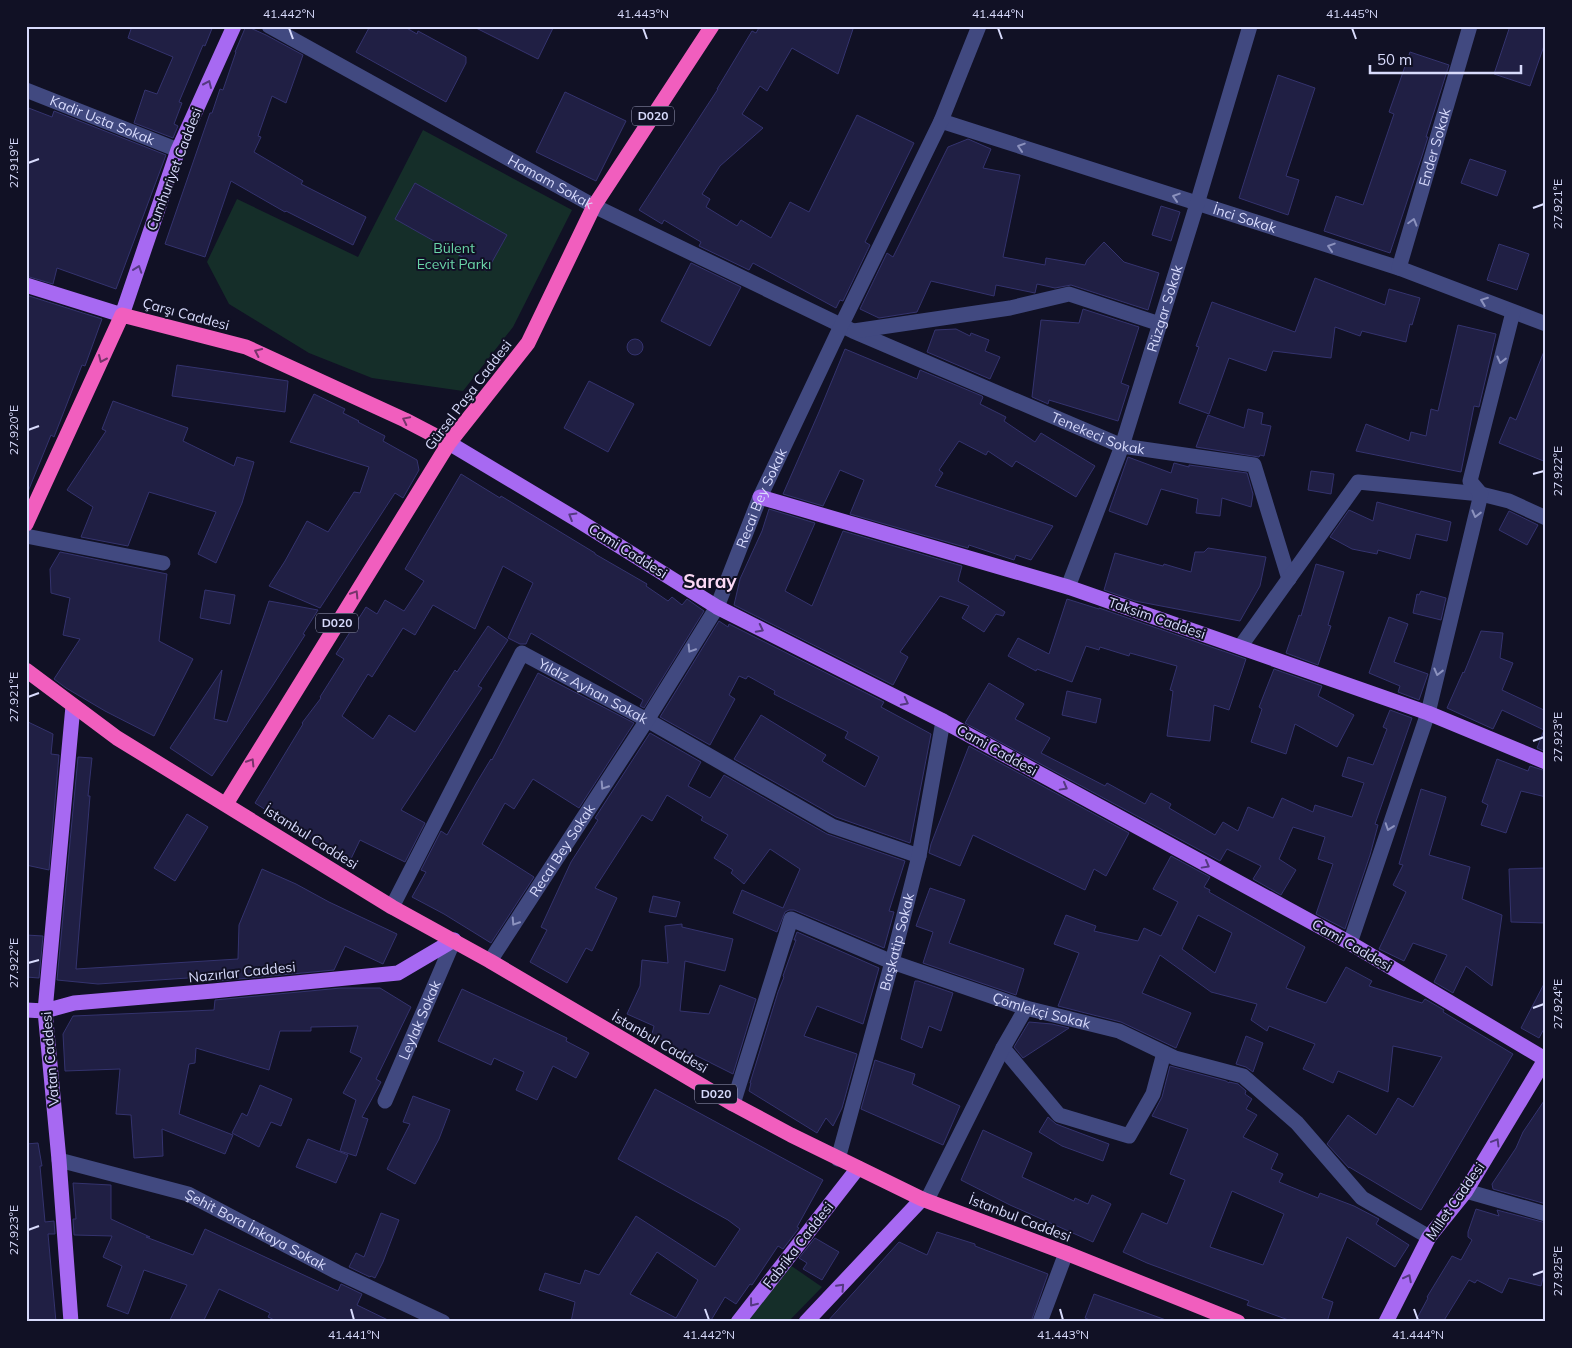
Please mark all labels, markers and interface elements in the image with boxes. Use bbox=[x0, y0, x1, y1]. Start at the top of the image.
text: 41.442°N bbox=[263, 6, 315, 21]
text: 41.443°N bbox=[617, 6, 669, 21]
text: 41.444°N bbox=[972, 6, 1024, 21]
text: 41.445°N bbox=[1326, 6, 1378, 21]
scale bar bbox=[1370, 42, 1521, 74]
text: 50 m bbox=[1377, 50, 1412, 69]
one-way arrow bbox=[201, 80, 212, 89]
street label: Kadir Usta Sokak bbox=[47, 91, 158, 149]
street label: Cumhuriyet Caddesi bbox=[142, 105, 206, 233]
street label: Ender Sokak bbox=[1414, 105, 1455, 188]
road number: D020 bbox=[632, 106, 674, 125]
text: 27.919°E bbox=[6, 138, 21, 188]
one-way arrow bbox=[1017, 143, 1026, 153]
street label: Hamam Sokak bbox=[505, 151, 597, 213]
text: 27.921°E bbox=[1550, 179, 1565, 229]
one-way arrow bbox=[1172, 193, 1180, 203]
street label: İnci Sokak bbox=[1211, 200, 1279, 237]
one-way arrow bbox=[1407, 218, 1417, 226]
park label: Bülent Ecevit Parkı bbox=[417, 239, 491, 273]
one-way arrow bbox=[1327, 242, 1335, 252]
street label: Rüzgar Sokak bbox=[1143, 262, 1187, 354]
one-way arrow bbox=[132, 265, 142, 273]
street label: Çarşı Caddesi bbox=[141, 294, 231, 334]
one-way arrow bbox=[1480, 297, 1488, 307]
street label: Gürsel Paşa Caddesi bbox=[421, 336, 515, 454]
one-way arrow bbox=[254, 348, 263, 359]
one-way arrow bbox=[98, 354, 108, 363]
one-way arrow bbox=[1496, 355, 1507, 364]
text: 27.920°E bbox=[6, 405, 21, 455]
street label: Tenekeci Sokak bbox=[1048, 408, 1147, 458]
one-way arrow bbox=[402, 417, 411, 427]
street label: Recai Bey Sokak bbox=[732, 445, 791, 551]
text: 27.922°E bbox=[1550, 446, 1565, 496]
one-way arrow bbox=[1471, 509, 1482, 518]
one-way arrow bbox=[568, 513, 577, 523]
street label: Cami Caddesi bbox=[585, 520, 671, 582]
district label: Saray bbox=[683, 569, 737, 593]
one-way arrow bbox=[349, 591, 359, 600]
street label: Taksim Caddesi bbox=[1106, 593, 1208, 643]
road number: D020 bbox=[316, 614, 358, 632]
one-way arrow bbox=[755, 623, 764, 633]
one-way arrow bbox=[688, 643, 697, 652]
street label: Yıldız Ayhan Sokak bbox=[534, 654, 652, 728]
one-way arrow bbox=[1433, 667, 1444, 676]
text: 27.921°E bbox=[6, 672, 21, 722]
one-way arrow bbox=[900, 696, 909, 706]
text: 27.923°E bbox=[1550, 712, 1565, 762]
street label: Cami Caddesi bbox=[954, 720, 1040, 780]
one-way arrow bbox=[245, 759, 255, 768]
one-way arrow bbox=[601, 780, 610, 790]
one-way arrow bbox=[1059, 781, 1068, 791]
street label: Recai Bey Sokak bbox=[525, 800, 599, 900]
street label: İstanbul Caddesi bbox=[260, 801, 362, 873]
one-way arrow bbox=[1385, 822, 1395, 830]
one-way arrow bbox=[1201, 859, 1210, 869]
street label: Başkatip Sokak bbox=[876, 890, 918, 993]
street label: Cami Caddesi bbox=[1309, 915, 1395, 975]
one-way arrow bbox=[512, 917, 522, 926]
text: 27.922°E bbox=[6, 938, 21, 988]
street label: Nazırlar Caddesi bbox=[188, 957, 296, 987]
street label: Leylak Sokak bbox=[395, 977, 445, 1063]
text: 27.924°E bbox=[1550, 979, 1565, 1029]
street label: Çömlekçi Sokak bbox=[990, 988, 1093, 1033]
street label: İstanbul Caddesi bbox=[609, 1007, 711, 1077]
street label: Vatan Caddesi bbox=[37, 1011, 63, 1107]
road number: D020 bbox=[695, 1084, 737, 1104]
one-way arrow bbox=[1489, 1138, 1499, 1147]
street label: Millet Caddesi bbox=[1422, 1159, 1488, 1243]
street label: Şehit Bora İnkaya Sokak bbox=[182, 1185, 330, 1274]
street label: İstanbul Caddesi bbox=[966, 1190, 1074, 1246]
street label: Fabrika Caddesi bbox=[759, 1198, 837, 1292]
text: 27.923°E bbox=[6, 1205, 21, 1255]
text: 27.925°E bbox=[1550, 1246, 1565, 1296]
one-way arrow bbox=[1402, 1274, 1412, 1283]
one-way arrow bbox=[835, 1284, 844, 1293]
one-way arrow bbox=[750, 1297, 758, 1306]
text: 41.441°N bbox=[328, 1327, 380, 1342]
text: 41.442°N bbox=[683, 1327, 735, 1342]
text: 41.443°N bbox=[1037, 1327, 1089, 1342]
text: 41.444°N bbox=[1392, 1327, 1444, 1342]

